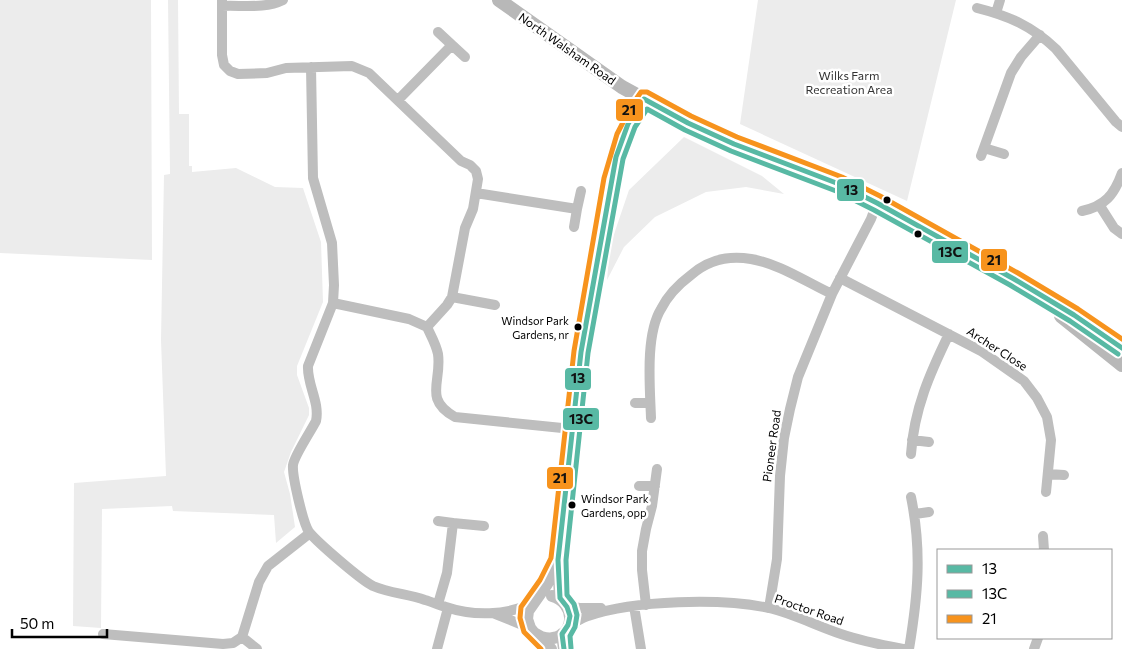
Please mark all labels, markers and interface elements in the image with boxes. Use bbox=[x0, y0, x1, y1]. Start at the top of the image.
street label: North Walsham Road bbox=[516, 9, 619, 87]
park label: Wilks Farm Recreation Area bbox=[806, 68, 892, 96]
line badge: 21 bbox=[615, 98, 644, 122]
text: 21 bbox=[622, 101, 636, 118]
line badge: 13 bbox=[836, 178, 865, 202]
text: 13 bbox=[844, 181, 858, 198]
unlabelled marker bbox=[882, 195, 892, 205]
unlabelled marker bbox=[913, 229, 923, 239]
line badge: 13C bbox=[931, 240, 969, 264]
text: 13C bbox=[938, 243, 962, 260]
line badge: 21 bbox=[980, 248, 1008, 272]
text: 21 bbox=[987, 251, 1001, 268]
place label: Windsor Park Gardens, nr bbox=[501, 314, 570, 341]
marker: Windsor Park Gardens, nr bbox=[573, 322, 583, 332]
street label: Archer Close bbox=[965, 323, 1030, 373]
line badge: 13 bbox=[564, 367, 592, 391]
text: 13 bbox=[571, 369, 585, 386]
line badge: 13C bbox=[562, 407, 600, 431]
street label: Pioneer Road bbox=[759, 409, 783, 483]
text: 13C bbox=[569, 410, 593, 427]
line badge: 21 bbox=[546, 466, 574, 490]
text: 21 bbox=[553, 469, 567, 486]
place label: Windsor Park Gardens, opp bbox=[581, 492, 649, 519]
marker: Windsor Park Gardens, opp bbox=[567, 500, 577, 510]
legend bbox=[937, 549, 1112, 639]
text: 13 bbox=[982, 559, 997, 577]
text: 13C bbox=[982, 584, 1007, 602]
street label: Proctor Road bbox=[773, 591, 846, 627]
scale bar bbox=[12, 606, 108, 638]
text: 21 bbox=[982, 609, 997, 627]
text: 50 m bbox=[20, 614, 54, 632]

